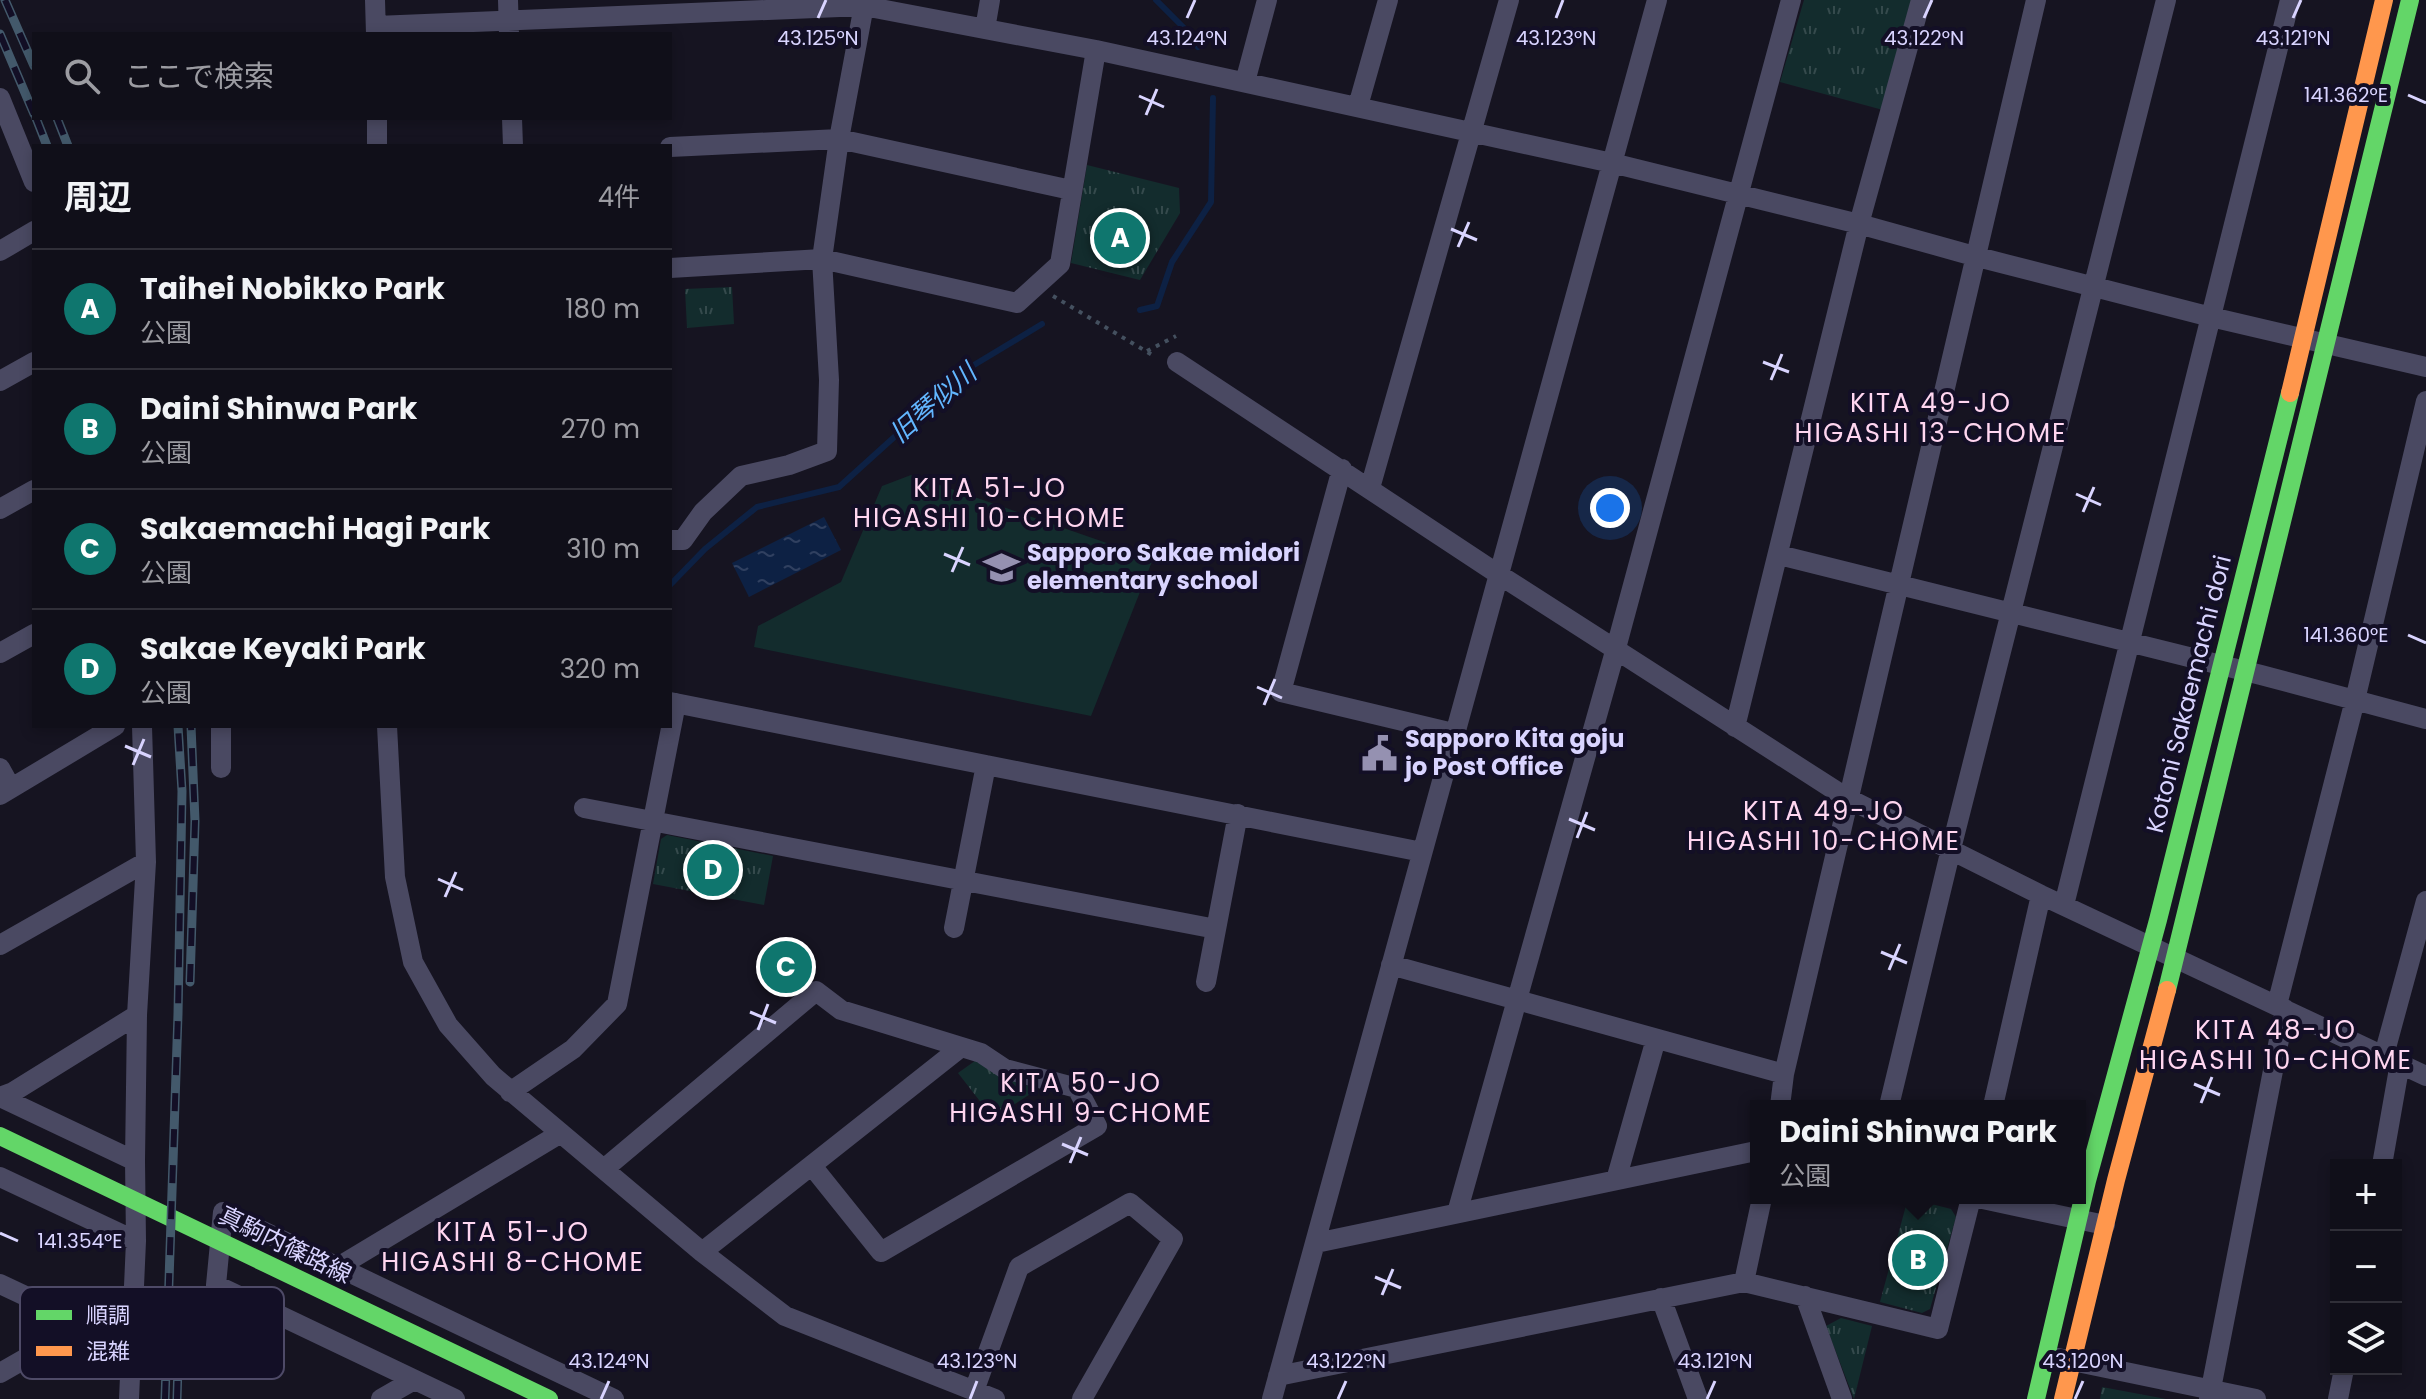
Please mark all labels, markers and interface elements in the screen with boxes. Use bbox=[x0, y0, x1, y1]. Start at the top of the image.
text: 43.125°N bbox=[777, 24, 859, 52]
text: 43.124°N bbox=[1146, 24, 1228, 52]
text: 43.123°N bbox=[1516, 24, 1596, 52]
text: 43.122°N bbox=[1884, 24, 1964, 52]
text: 43.121°N bbox=[2255, 24, 2331, 52]
search box bbox=[32, 32, 672, 120]
icon: search bbox=[60, 54, 104, 98]
text: ここで検索 bbox=[124, 55, 274, 98]
text: 141.362°E bbox=[2304, 81, 2388, 109]
text: 周辺 bbox=[64, 173, 132, 221]
text: 4件 bbox=[598, 179, 640, 215]
pin: A bbox=[1094, 208, 1146, 268]
text: Taihei Nobikko Park bbox=[140, 267, 445, 310]
text: A bbox=[80, 291, 100, 327]
text: 180 m bbox=[565, 291, 640, 327]
text: 公園 bbox=[140, 315, 192, 351]
water label: 旧琴似川 bbox=[882, 353, 986, 451]
district label: KITA 49-JO HIGASHI 13-CHOME bbox=[1795, 385, 2067, 451]
text: Daini Shinwa Park bbox=[140, 387, 417, 430]
text: B bbox=[81, 411, 99, 447]
text: 270 m bbox=[561, 411, 640, 447]
text: 公園 bbox=[140, 435, 192, 471]
district label: KITA 51-JO HIGASHI 10-CHOME bbox=[853, 470, 1127, 536]
your location bbox=[1590, 488, 1630, 528]
text: Sakaemachi Hagi Park bbox=[140, 507, 490, 550]
text: C bbox=[80, 531, 100, 567]
text: 310 m bbox=[566, 531, 640, 567]
place label: Sapporo Sakae midori elementary school bbox=[1027, 536, 1300, 597]
school or university icon: Sapporo Sakae midori elementary school bbox=[982, 548, 1020, 586]
street label: Kotoni Sakaemachi dori bbox=[2138, 552, 2239, 836]
text: 公園 bbox=[140, 555, 192, 591]
text: 141.360°E bbox=[2303, 621, 2389, 649]
text: Sakae Keyaki Park bbox=[140, 627, 426, 670]
text: D bbox=[81, 651, 99, 687]
text: 320 m bbox=[560, 651, 640, 687]
text: 公園 bbox=[140, 675, 192, 711]
place label: Sapporo Kita goju jo Post Office bbox=[1404, 722, 1624, 783]
public building icon: Sapporo Kita goju jo Post Office bbox=[1360, 734, 1398, 772]
district label: KITA 49-JO HIGASHI 10-CHOME bbox=[1687, 793, 1961, 859]
pin: D bbox=[687, 840, 739, 900]
pin: C bbox=[760, 937, 812, 997]
district label: KITA 48-JO HIGASHI 10-CHOME bbox=[2139, 1012, 2413, 1078]
district label: KITA 50-JO HIGASHI 9-CHOME bbox=[949, 1065, 1213, 1131]
popup bbox=[1750, 1100, 2086, 1204]
text: Daini Shinwa Park bbox=[1779, 1110, 2057, 1153]
text: 公園 bbox=[1779, 1158, 1831, 1194]
map controls bbox=[2330, 1159, 2402, 1375]
button: + bbox=[2330, 1159, 2402, 1231]
street label: 真駒内篠路線 bbox=[213, 1198, 357, 1291]
district label: KITA 51-JO HIGASHI 8-CHOME bbox=[381, 1214, 645, 1280]
text: 141.354°E bbox=[38, 1227, 122, 1255]
pin: B bbox=[1892, 1230, 1944, 1290]
button: − bbox=[2330, 1231, 2402, 1303]
legend bbox=[20, 1287, 284, 1379]
text: 順調 bbox=[86, 1300, 130, 1331]
button: layers bbox=[2330, 1303, 2402, 1375]
text: 混雑 bbox=[86, 1336, 130, 1367]
text: 43.124°N bbox=[568, 1347, 650, 1375]
text: 43.123°N bbox=[937, 1347, 1017, 1375]
text: 43.122°N bbox=[1306, 1347, 1386, 1375]
text: 43.121°N bbox=[1677, 1347, 1753, 1375]
text: 43.120°N bbox=[2042, 1347, 2124, 1375]

